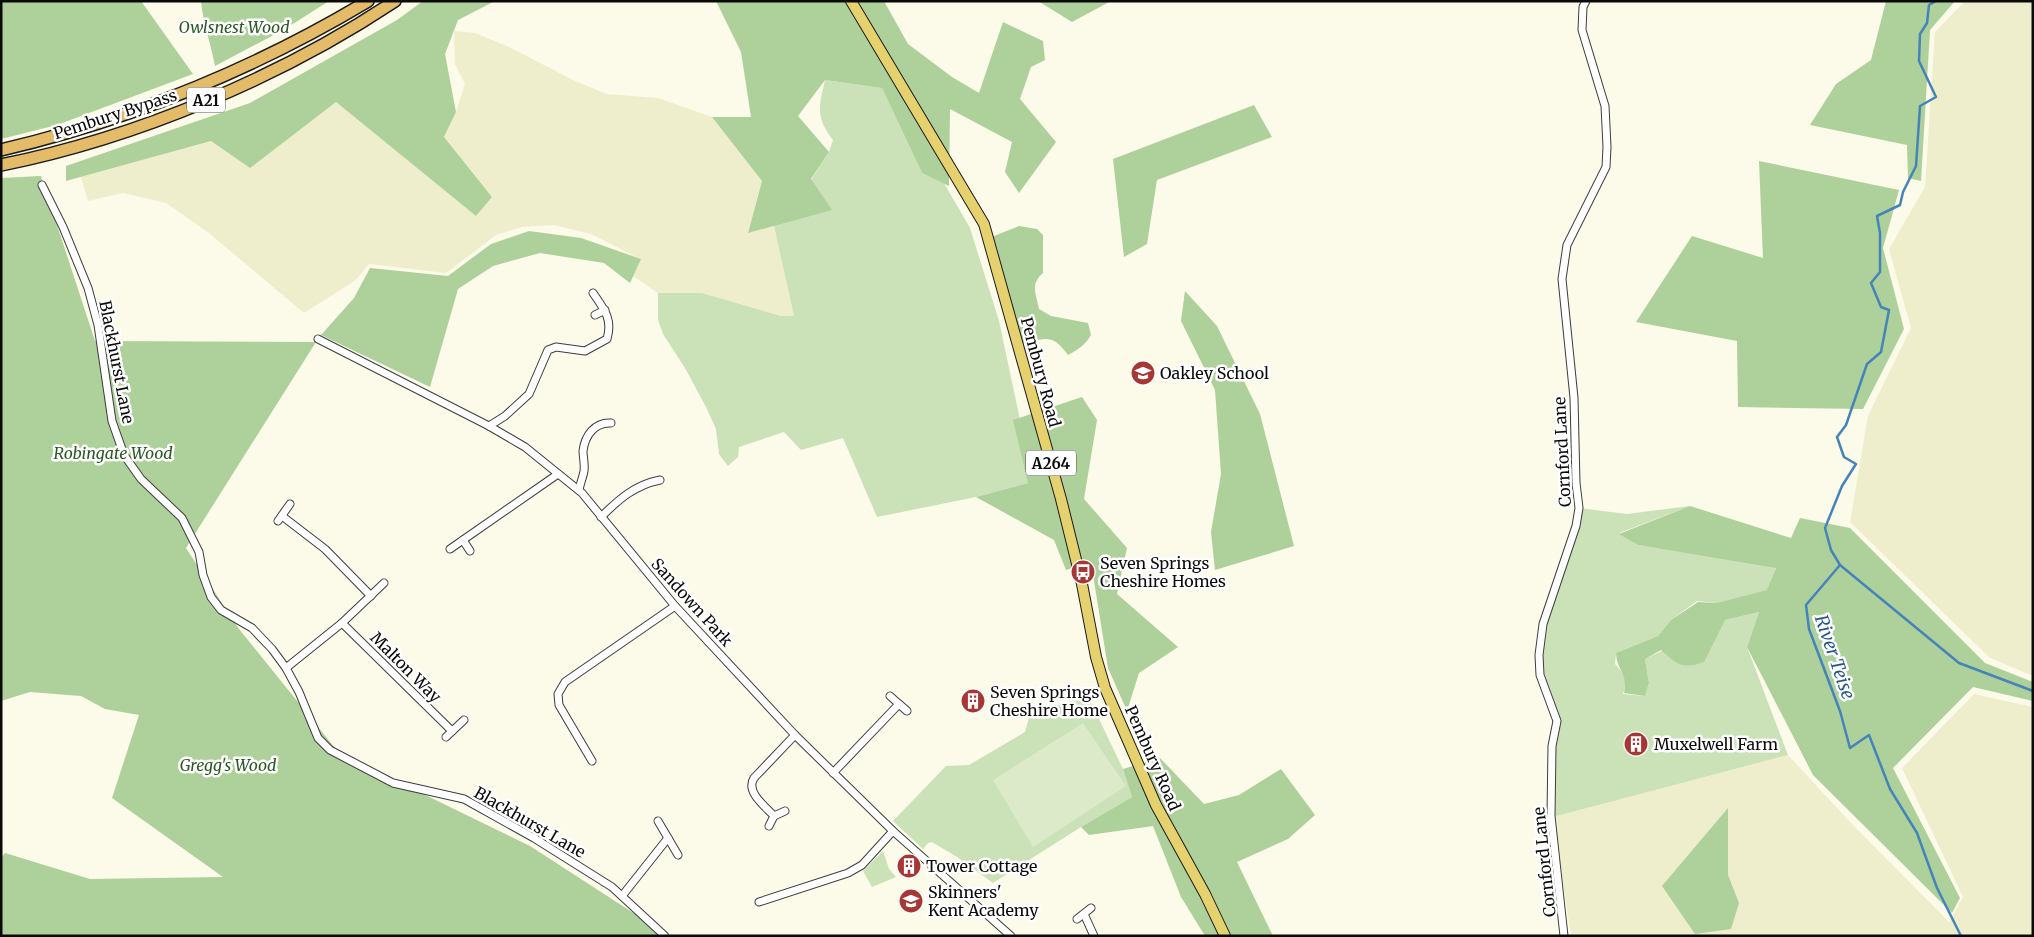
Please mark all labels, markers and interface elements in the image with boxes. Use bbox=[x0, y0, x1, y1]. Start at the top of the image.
park label: Owlsnest Wood bbox=[179, 17, 290, 37]
street label: Pembury Bypass bbox=[51, 85, 179, 143]
road number: A21 bbox=[187, 88, 225, 112]
street label: Blackhurst Lane bbox=[95, 299, 139, 425]
street label: Pembury Road bbox=[1017, 315, 1065, 430]
school or university icon: Oakley School bbox=[1130, 360, 1156, 386]
place label: Oakley School bbox=[1160, 363, 1269, 383]
street label: Cornford Lane bbox=[1549, 396, 1575, 508]
park label: Robingate Wood bbox=[53, 443, 173, 463]
road number: A264 bbox=[1026, 450, 1076, 476]
place label: Seven Springs Cheshire Homes bbox=[1100, 553, 1226, 591]
street label: Sandown Park bbox=[647, 554, 737, 651]
bus stop icon: Seven Springs Cheshire Homes bbox=[1070, 559, 1096, 585]
water label: River Teise bbox=[1810, 612, 1860, 702]
street label: Malton Way bbox=[366, 627, 446, 707]
place label: Seven Springs Cheshire Home bbox=[990, 682, 1108, 720]
building icon: Seven Springs Cheshire Home bbox=[960, 688, 986, 714]
street label: Pembury Road bbox=[1121, 702, 1185, 814]
building icon: Muxelwell Farm bbox=[1623, 731, 1649, 757]
place label: Muxelwell Farm bbox=[1654, 734, 1778, 754]
park label: Gregg's Wood bbox=[180, 755, 277, 775]
street label: Blackhurst Lane bbox=[471, 782, 589, 862]
street label: Cornford Lane bbox=[1528, 806, 1560, 918]
building icon: Tower Cottage bbox=[896, 853, 922, 879]
place label: Tower Cottage bbox=[926, 856, 1037, 876]
place label: Skinners' Kent Academy bbox=[928, 882, 1039, 920]
school or university icon: Skinners' Kent Academy bbox=[898, 888, 924, 914]

